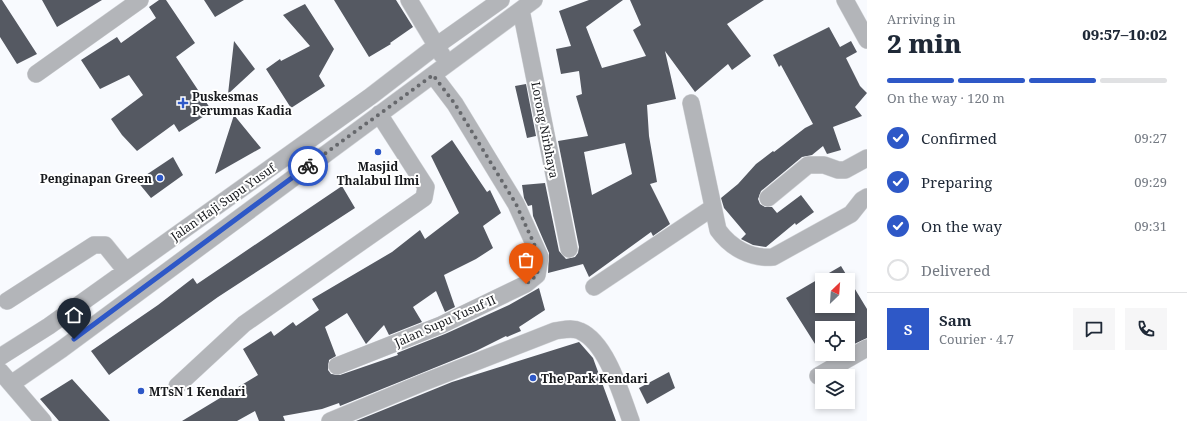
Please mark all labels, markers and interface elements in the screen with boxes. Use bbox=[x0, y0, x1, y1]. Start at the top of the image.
text: Arriving in bbox=[887, 10, 956, 28]
text: 09:57–10:02 bbox=[1082, 24, 1167, 44]
text: 2 min bbox=[887, 25, 962, 61]
street label: Lorong Nirbhaya bbox=[527, 80, 563, 180]
place label: Puskesmas Perumnas Kadia bbox=[192, 88, 292, 119]
text: On the way · 120 m bbox=[887, 89, 1005, 107]
marker: Puskesmas Perumnas Kadia bbox=[177, 97, 189, 109]
icon: check bbox=[887, 127, 909, 149]
text: Confirmed bbox=[921, 128, 997, 148]
text: 09:27 bbox=[1134, 129, 1167, 147]
courier bbox=[288, 146, 328, 186]
marker: Masjid Thalabul Ilmi bbox=[373, 147, 383, 157]
icon: bike bbox=[297, 155, 319, 177]
place label: Masjid Thalabul Ilmi bbox=[337, 158, 420, 189]
street label: Jalan Haji Supu Yusuf bbox=[166, 159, 280, 245]
place label: Penginapan Green bbox=[40, 170, 152, 187]
icon: check bbox=[887, 171, 909, 193]
text: Preparing bbox=[921, 172, 992, 192]
marker: Penginapan Green bbox=[155, 173, 165, 183]
text: 09:29 bbox=[1134, 173, 1167, 191]
icon: check bbox=[887, 215, 909, 237]
text: On the way bbox=[921, 216, 1002, 236]
text: 09:31 bbox=[1134, 217, 1167, 235]
pin bbox=[509, 243, 543, 284]
icon: bag bbox=[515, 249, 537, 271]
text: Delivered bbox=[921, 260, 990, 280]
north arrow bbox=[815, 273, 855, 313]
map controls bbox=[815, 273, 855, 409]
street label: Jalan Supu Yusuf II bbox=[391, 291, 498, 351]
pin bbox=[57, 298, 91, 339]
icon: home bbox=[63, 304, 85, 326]
button: chat bbox=[1073, 308, 1115, 350]
button: phone bbox=[1125, 308, 1167, 350]
text: Sam bbox=[939, 310, 971, 330]
text: S bbox=[904, 319, 912, 339]
button: locate bbox=[815, 321, 855, 361]
text: Courier · 4.7 bbox=[939, 330, 1014, 348]
button: layers bbox=[815, 369, 855, 409]
place label: The Park Kendari bbox=[541, 370, 648, 387]
marker: The Park Kendari bbox=[528, 373, 538, 383]
place label: MTsN 1 Kendari bbox=[149, 383, 246, 400]
marker: MTsN 1 Kendari bbox=[136, 386, 146, 396]

